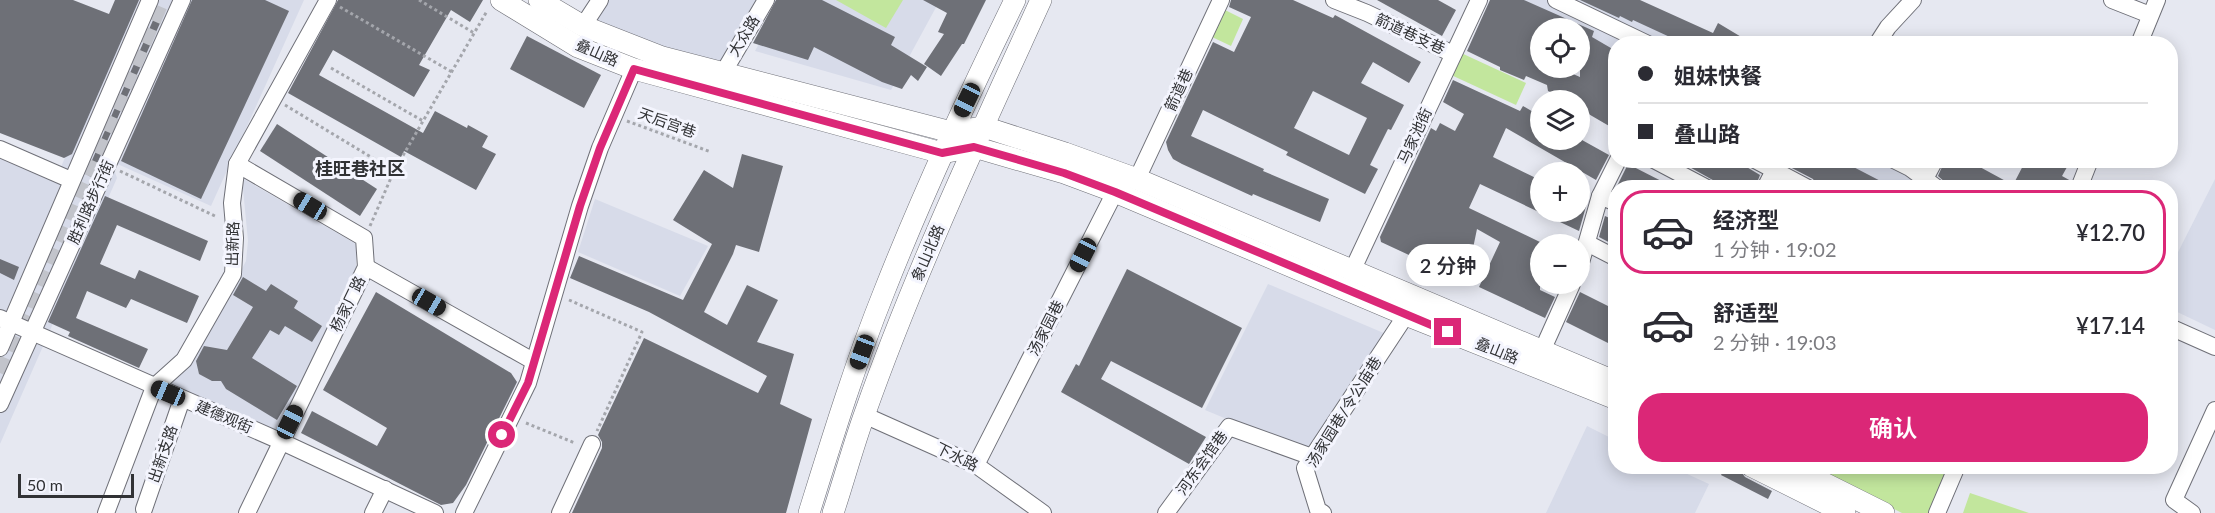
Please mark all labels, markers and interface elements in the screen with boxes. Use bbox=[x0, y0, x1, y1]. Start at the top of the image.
street label: 箭道巷支巷 bbox=[1373, 9, 1448, 57]
street label: 大众路 bbox=[724, 12, 762, 59]
map controls bbox=[1530, 18, 1590, 294]
button: locate bbox=[1530, 18, 1590, 78]
street label: 叠山路 bbox=[573, 35, 622, 69]
text: 姐妹快餐 bbox=[1674, 62, 1762, 89]
street label: 箭道巷 bbox=[1160, 65, 1196, 114]
car bbox=[951, 80, 983, 120]
button: layers bbox=[1530, 90, 1590, 150]
street label: 天后宫巷 bbox=[636, 103, 699, 141]
street label: 马家池街 bbox=[1393, 105, 1435, 167]
text: 叠山路 bbox=[1674, 120, 1740, 147]
street label: 胜利路步行街 bbox=[64, 157, 117, 246]
district label: 桂旺巷社区 bbox=[315, 157, 405, 179]
button: + bbox=[1530, 162, 1590, 222]
car bbox=[290, 189, 330, 223]
icon: car bbox=[1641, 205, 1695, 259]
text: 经济型 bbox=[1713, 206, 1779, 233]
text: ¥12.70 bbox=[2076, 219, 2145, 246]
street label: 出新路 bbox=[223, 221, 241, 267]
street label: 象山北路 bbox=[907, 221, 947, 284]
button: − bbox=[1530, 234, 1590, 294]
car bbox=[1067, 235, 1099, 275]
text: 1 分钟 · 19:02 bbox=[1713, 237, 1837, 261]
callout: 2 分钟 bbox=[1406, 245, 1490, 287]
text: 2 分钟 bbox=[1420, 253, 1476, 277]
street label: 杨家厂路 bbox=[326, 273, 368, 334]
car bbox=[409, 285, 449, 319]
street label: 汤家园巷 bbox=[1023, 297, 1067, 358]
icon: car bbox=[1641, 298, 1695, 352]
text: 舒适型 bbox=[1713, 299, 1779, 326]
text: ¥17.14 bbox=[2076, 312, 2145, 339]
route end bbox=[1434, 318, 1461, 345]
text: 2 分钟 · 19:03 bbox=[1713, 330, 1837, 354]
car bbox=[847, 332, 877, 372]
street label: 叠山路 bbox=[1473, 333, 1522, 367]
street label: 汤家园巷/令公庙巷 bbox=[1302, 353, 1384, 470]
car bbox=[148, 378, 188, 408]
button: 确认 bbox=[1638, 393, 2148, 462]
street label: 建德观街 bbox=[193, 396, 256, 436]
car bbox=[274, 402, 306, 442]
route start bbox=[488, 421, 515, 448]
street label: 出新支路 bbox=[144, 422, 180, 485]
street label: 河东会馆巷 bbox=[1172, 427, 1231, 498]
street label: 下水路 bbox=[933, 438, 982, 474]
scale bar bbox=[18, 471, 134, 498]
text: 50 m bbox=[27, 475, 63, 494]

